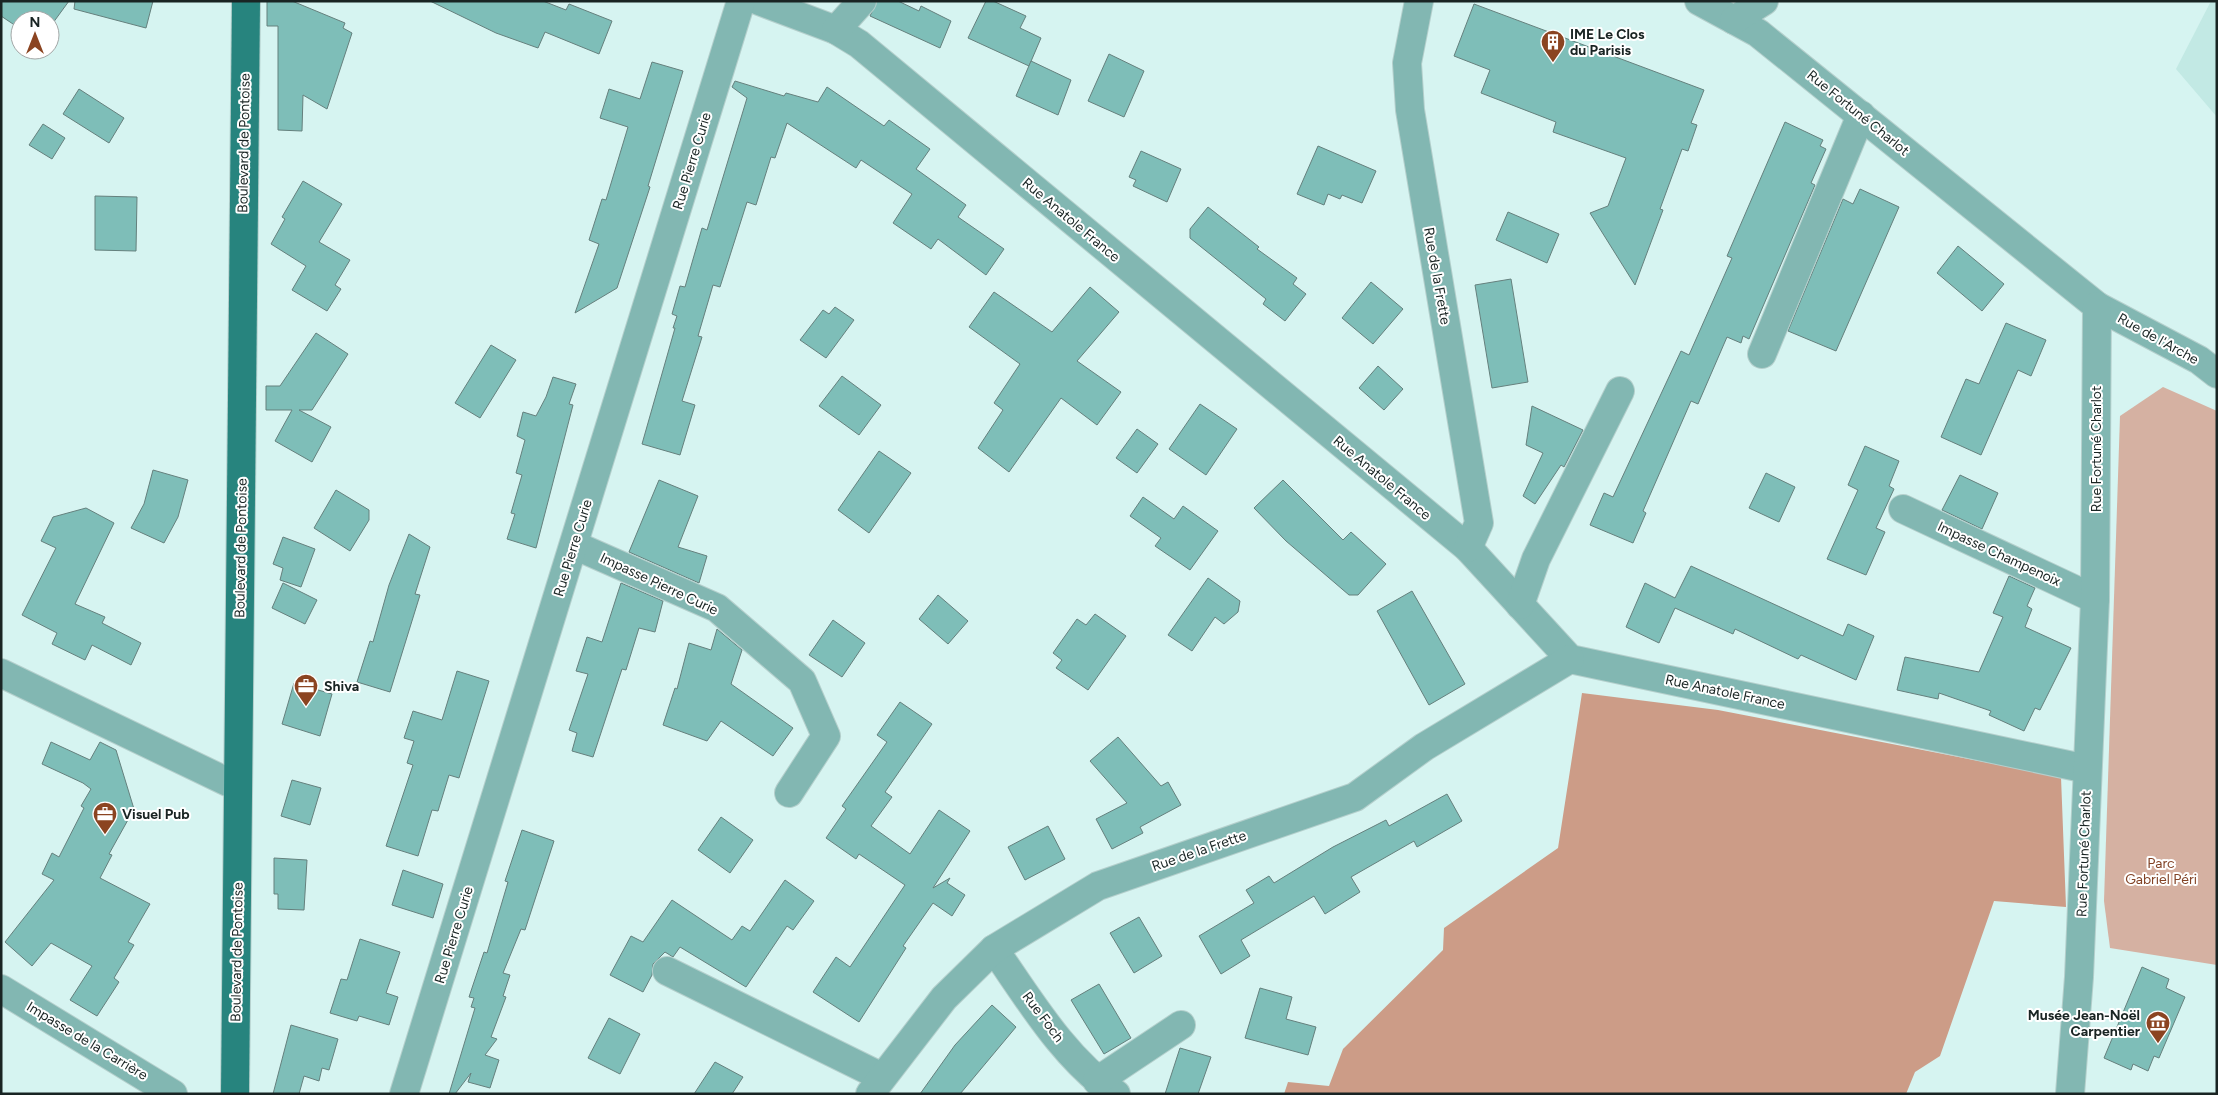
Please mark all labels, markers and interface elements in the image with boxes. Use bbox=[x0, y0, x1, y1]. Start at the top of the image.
north arrow bbox=[10, 10, 60, 60]
text: N bbox=[30, 14, 40, 31]
place label: IME Le Clos du Parisis bbox=[1570, 26, 1645, 59]
building icon: IME Le Clos du Parisis bbox=[1540, 29, 1566, 63]
street label: Rue Fortuné Charlot bbox=[1804, 67, 1912, 159]
street label: Boulevard de Pontoise bbox=[234, 73, 254, 213]
street label: Rue Pierre Curie bbox=[669, 110, 715, 212]
street label: Rue Anatole France bbox=[1019, 174, 1123, 266]
street label: Rue de la Frette bbox=[1420, 226, 1454, 326]
street label: Rue de l'Arche bbox=[2114, 310, 2202, 368]
street label: Rue Fortuné Charlot bbox=[2088, 386, 2105, 512]
street label: Rue Anatole France bbox=[1330, 432, 1434, 524]
street label: Boulevard de Pontoise bbox=[231, 478, 251, 618]
street label: Rue Pierre Curie bbox=[550, 497, 596, 599]
street label: Impasse Champenoix bbox=[1935, 518, 2064, 590]
street label: Impasse Pierre Curie bbox=[597, 549, 721, 619]
street label: Rue Anatole France bbox=[1664, 671, 1787, 713]
office icon: Shiva bbox=[293, 673, 319, 707]
place label: Shiva bbox=[324, 678, 359, 695]
street label: Rue Fortuné Charlot bbox=[2073, 791, 2095, 917]
office icon: Visuel Pub bbox=[92, 801, 118, 835]
place label: Visuel Pub bbox=[122, 806, 190, 823]
street label: Rue de la Frette bbox=[1150, 827, 1249, 875]
park label: Parc Gabriel Péri bbox=[2125, 855, 2197, 888]
street label: Boulevard de Pontoise bbox=[227, 882, 247, 1022]
street label: Rue Pierre Curie bbox=[431, 884, 477, 986]
street label: Rue Foch bbox=[1019, 988, 1068, 1046]
street label: Impasse de la Carrière bbox=[23, 998, 151, 1084]
place label: Musée Jean-Noël Carpentier bbox=[2028, 1007, 2141, 1040]
museum icon: Musée Jean-Noël Carpentier bbox=[2145, 1010, 2171, 1044]

